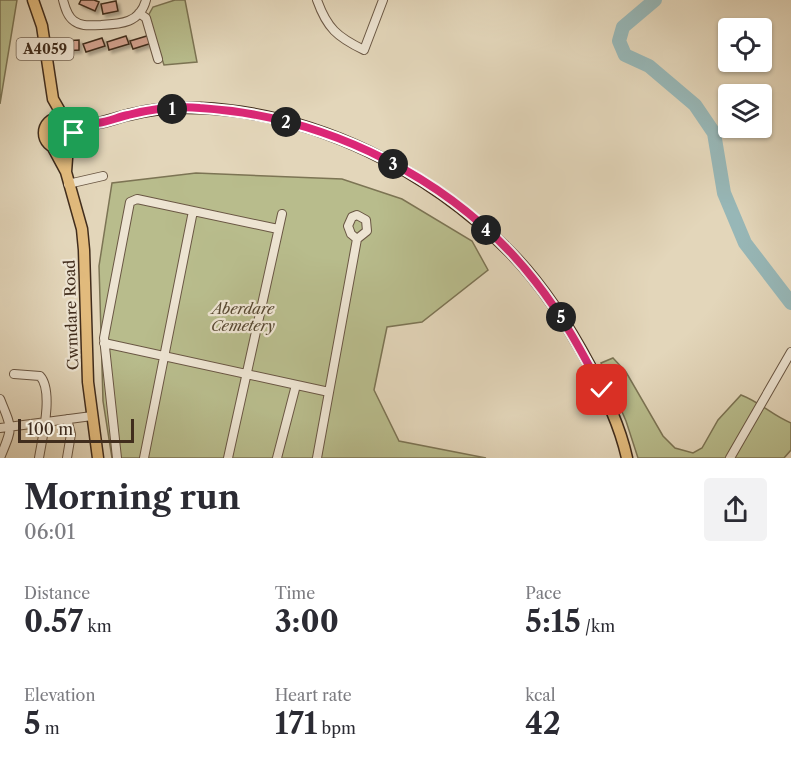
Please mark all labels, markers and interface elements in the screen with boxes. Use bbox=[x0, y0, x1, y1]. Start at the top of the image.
map controls bbox=[718, 18, 772, 138]
button: locate bbox=[718, 18, 772, 72]
road number: A4059 bbox=[16, 38, 74, 60]
button: layers bbox=[718, 84, 772, 138]
pin: 1 bbox=[157, 94, 187, 124]
text: 1 bbox=[168, 99, 176, 119]
pin bbox=[48, 107, 99, 158]
pin: 2 bbox=[271, 107, 301, 137]
text: 2 bbox=[281, 112, 291, 132]
icon: arrive bbox=[57, 116, 90, 149]
pin: 3 bbox=[378, 149, 408, 179]
text: 3 bbox=[388, 154, 398, 174]
pin: 4 bbox=[471, 215, 501, 245]
text: 4 bbox=[481, 220, 491, 240]
street label: Cwmdare Road bbox=[60, 259, 82, 371]
park label: Aberdare Cemetery bbox=[210, 299, 276, 335]
pin: 5 bbox=[546, 302, 576, 332]
text: 5 bbox=[557, 307, 565, 327]
pin bbox=[576, 364, 627, 415]
icon: check bbox=[585, 373, 618, 406]
scale bar bbox=[18, 416, 134, 444]
text: 100 m bbox=[27, 419, 73, 439]
text: Morning run bbox=[24, 477, 240, 518]
button: share bbox=[704, 478, 767, 541]
text: 06:01 bbox=[24, 520, 75, 544]
text: Distance bbox=[24, 583, 90, 603]
text: Time bbox=[275, 583, 315, 603]
text: Pace bbox=[525, 583, 561, 603]
text: 0.57 bbox=[24, 603, 83, 640]
text: 3:00 bbox=[275, 603, 339, 640]
text: 5:15 bbox=[525, 603, 581, 640]
text: km bbox=[83, 616, 112, 636]
text: /km bbox=[581, 616, 615, 636]
text: Elevation bbox=[24, 685, 95, 705]
text: Heart rate bbox=[275, 685, 352, 705]
text: kcal bbox=[525, 685, 556, 705]
text: 5 bbox=[24, 705, 41, 742]
text: 171 bbox=[275, 705, 317, 742]
text: 42 bbox=[525, 705, 561, 742]
text: m bbox=[41, 718, 60, 738]
text: bpm bbox=[317, 718, 356, 738]

